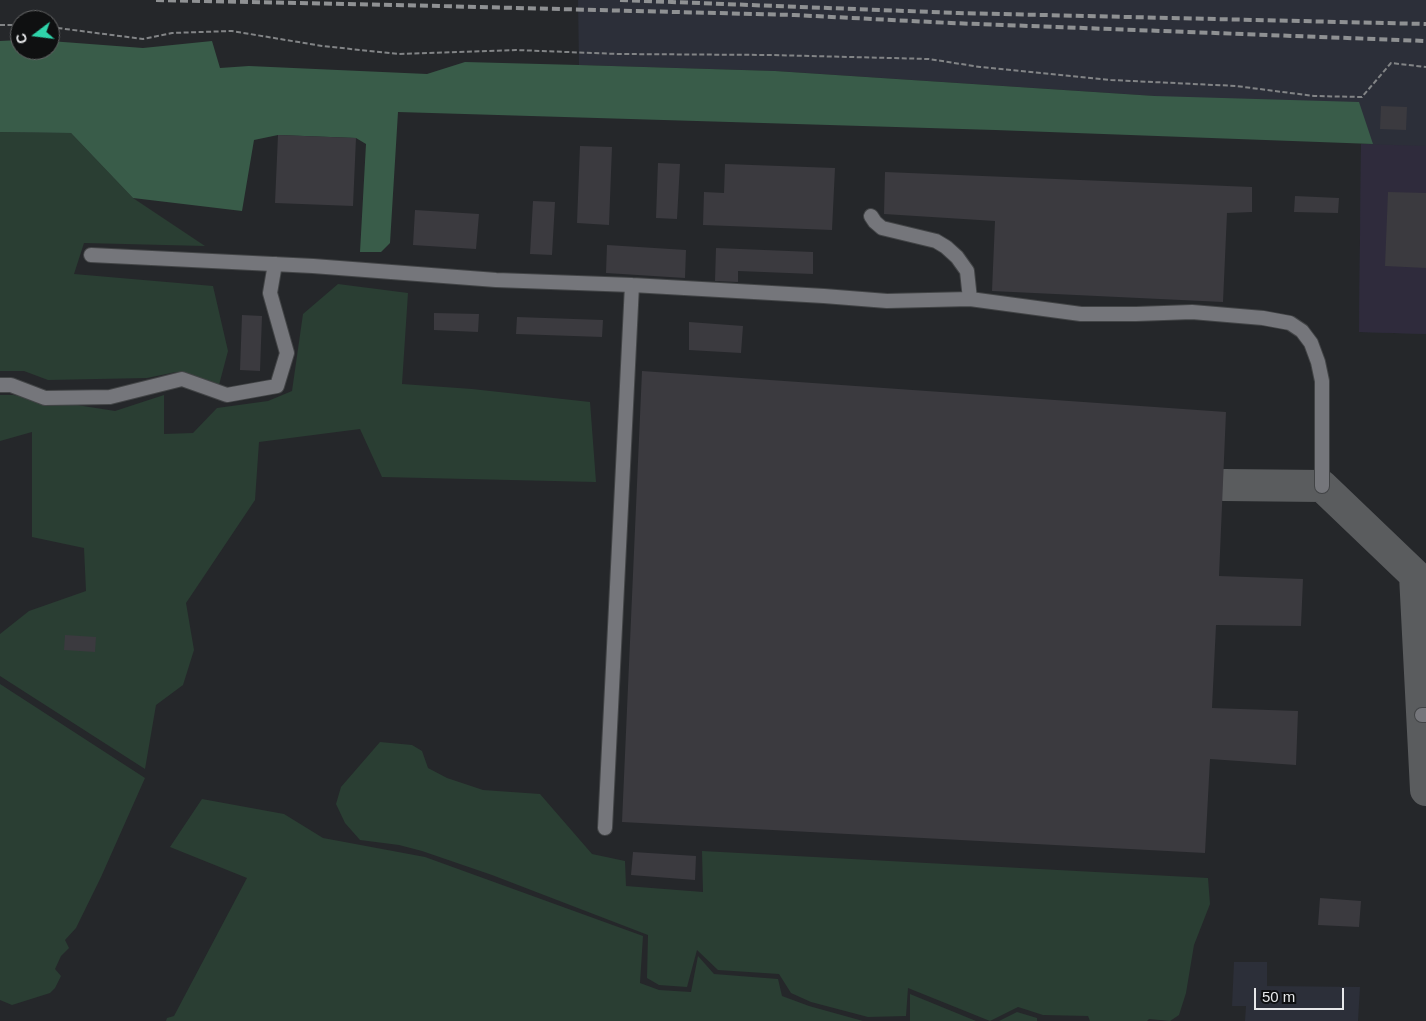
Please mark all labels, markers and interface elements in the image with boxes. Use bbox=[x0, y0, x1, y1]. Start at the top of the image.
north arrow bbox=[10, 10, 60, 60]
text: С bbox=[12, 32, 31, 46]
scale bar bbox=[1256, 978, 1346, 1010]
text: 50 m bbox=[1262, 988, 1295, 1005]

